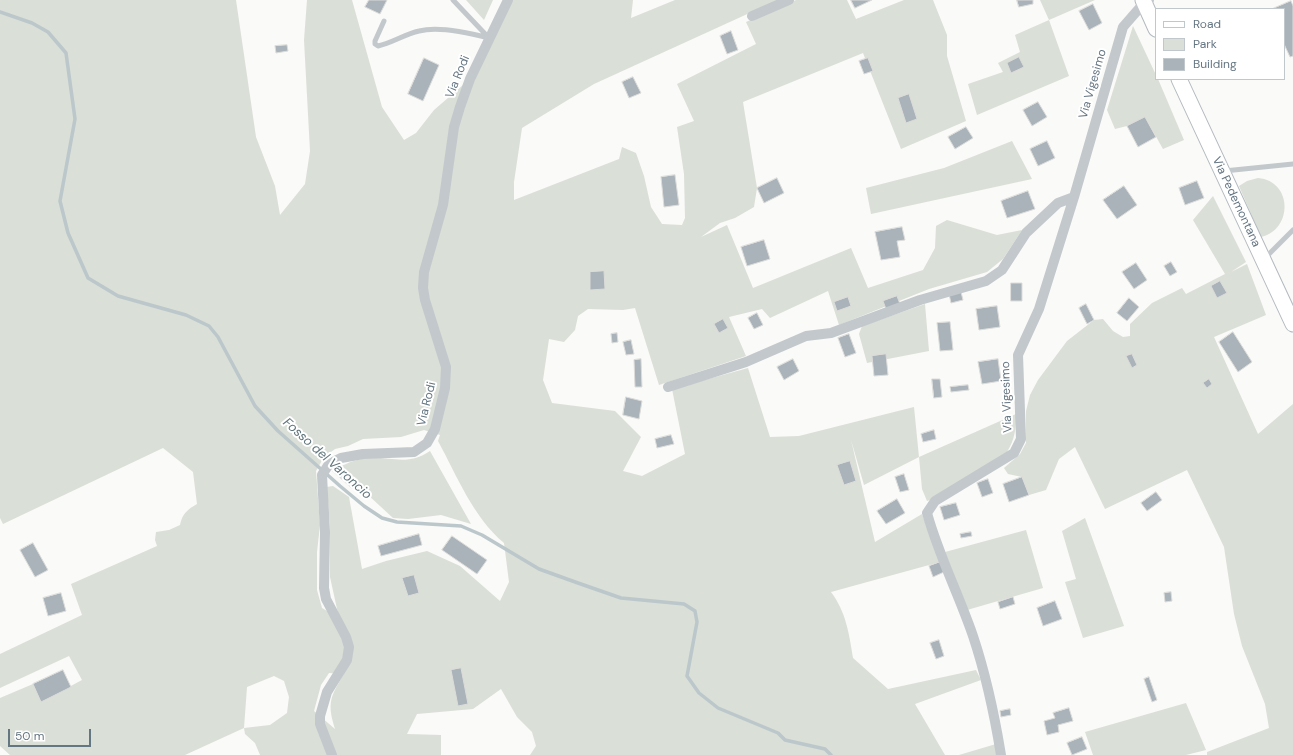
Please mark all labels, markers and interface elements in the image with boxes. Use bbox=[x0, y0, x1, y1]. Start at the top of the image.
legend bbox=[1155, 8, 1285, 80]
text: Road bbox=[1193, 16, 1221, 32]
text: Park bbox=[1193, 36, 1217, 52]
street label: Via Vigesimo bbox=[1076, 48, 1110, 120]
street label: Via Rodi bbox=[443, 53, 473, 101]
text: Building bbox=[1193, 56, 1237, 72]
street label: Via Pedemontana bbox=[1209, 155, 1263, 249]
street label: Via Vigesimo bbox=[999, 361, 1015, 433]
street label: Via Rodi bbox=[415, 380, 439, 428]
water label: Fosso del Varoncio bbox=[279, 415, 375, 503]
scale bar bbox=[10, 721, 93, 747]
text: 50 m bbox=[15, 728, 44, 744]

